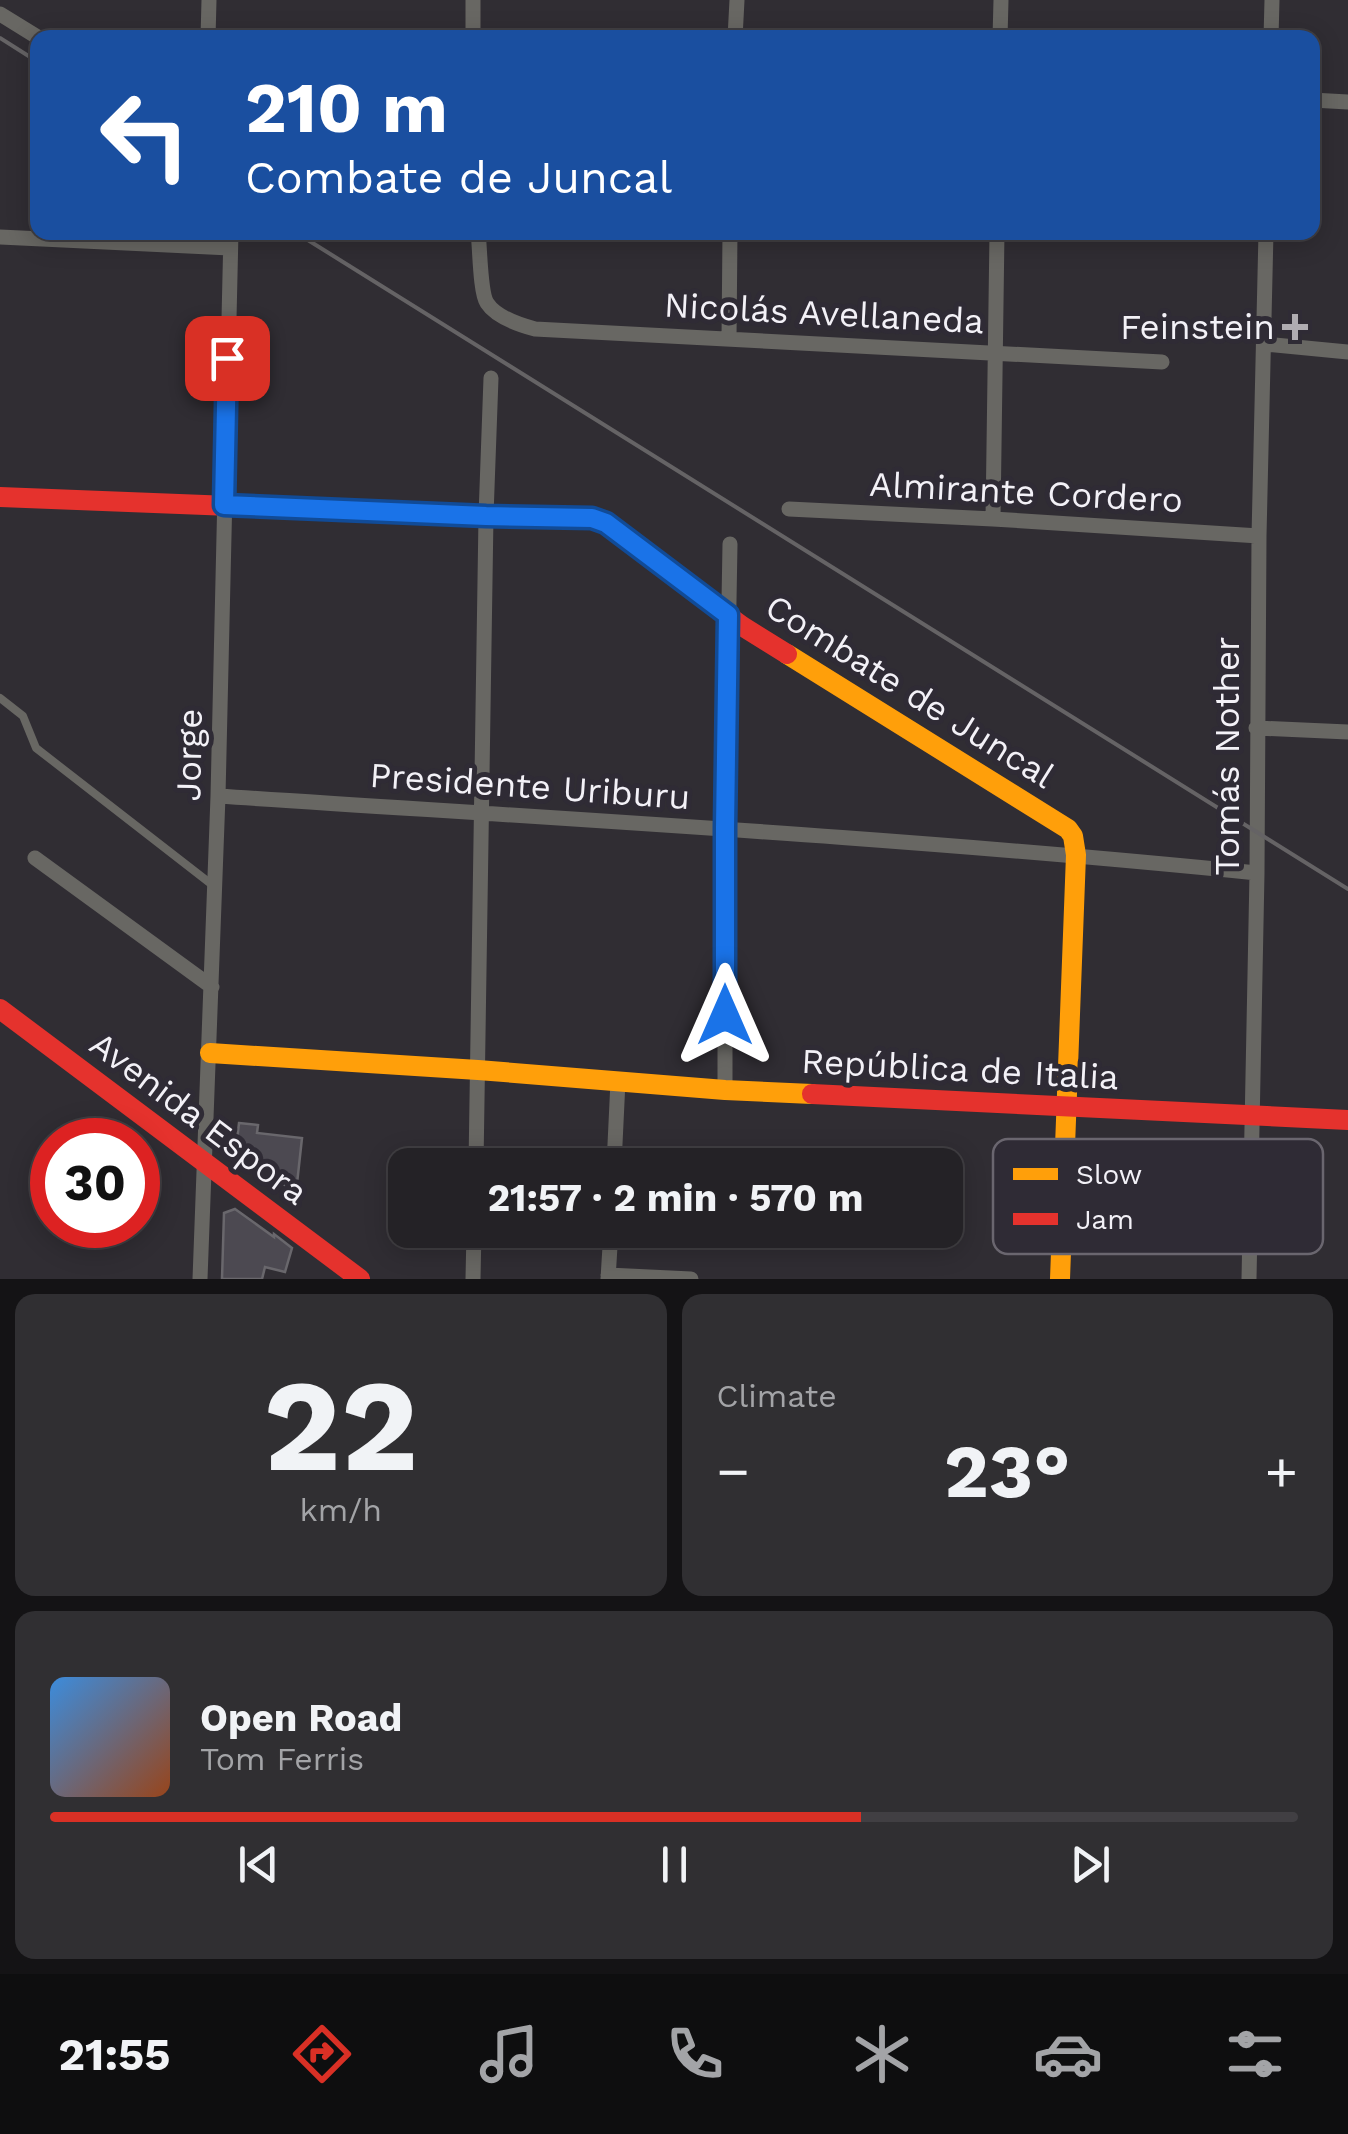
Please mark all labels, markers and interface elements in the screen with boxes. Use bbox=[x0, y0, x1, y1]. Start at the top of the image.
text: 210 m bbox=[245, 67, 448, 149]
icon: left bbox=[80, 70, 210, 200]
text: Combate de Juncal bbox=[245, 151, 672, 204]
street label: Nicolás Avellaneda bbox=[663, 284, 985, 342]
place label: Feinstein bbox=[1120, 306, 1275, 348]
pin bbox=[185, 316, 270, 401]
marker: Feinstein bbox=[1284, 316, 1306, 338]
icon: arrive bbox=[200, 331, 255, 386]
street label: Almirante Cordero bbox=[868, 463, 1184, 521]
street label: Combate de Juncal bbox=[758, 585, 1062, 797]
street label: Tomás Nother bbox=[1206, 637, 1248, 875]
street label: Jorge bbox=[167, 708, 211, 802]
street label: Presidente Uriburu bbox=[368, 754, 692, 818]
position arrow bbox=[673, 963, 777, 1067]
street label: Avenida Espora bbox=[82, 1023, 316, 1213]
street label: República de Italia bbox=[800, 1040, 1120, 1098]
speed limit sign: 30 bbox=[30, 1118, 160, 1248]
legend bbox=[993, 1139, 1323, 1254]
text: Slow bbox=[1076, 1158, 1142, 1191]
text: 21:57 · 2 min · 570 m bbox=[487, 1176, 864, 1220]
text: Jam bbox=[1076, 1203, 1134, 1236]
text: 22 bbox=[263, 1349, 418, 1502]
text: Climate bbox=[717, 1377, 837, 1415]
text: 23° bbox=[944, 1427, 1070, 1515]
text: − bbox=[717, 1439, 750, 1503]
text: + bbox=[1265, 1439, 1298, 1503]
text: km/h bbox=[300, 1491, 382, 1529]
text: Open Road bbox=[200, 1696, 402, 1740]
text: Tom Ferris bbox=[200, 1740, 364, 1778]
icon: previous bbox=[231, 1837, 286, 1892]
icon: pause bbox=[647, 1837, 702, 1892]
icon: next bbox=[1063, 1837, 1118, 1892]
icon: directions bbox=[287, 2019, 357, 2089]
icon: music bbox=[474, 2019, 544, 2089]
icon: phone bbox=[660, 2019, 730, 2089]
icon: climate bbox=[847, 2019, 917, 2089]
icon: car bbox=[1033, 2019, 1103, 2089]
icon: filters bbox=[1220, 2019, 1290, 2089]
text: 21:55 bbox=[58, 2028, 171, 2081]

